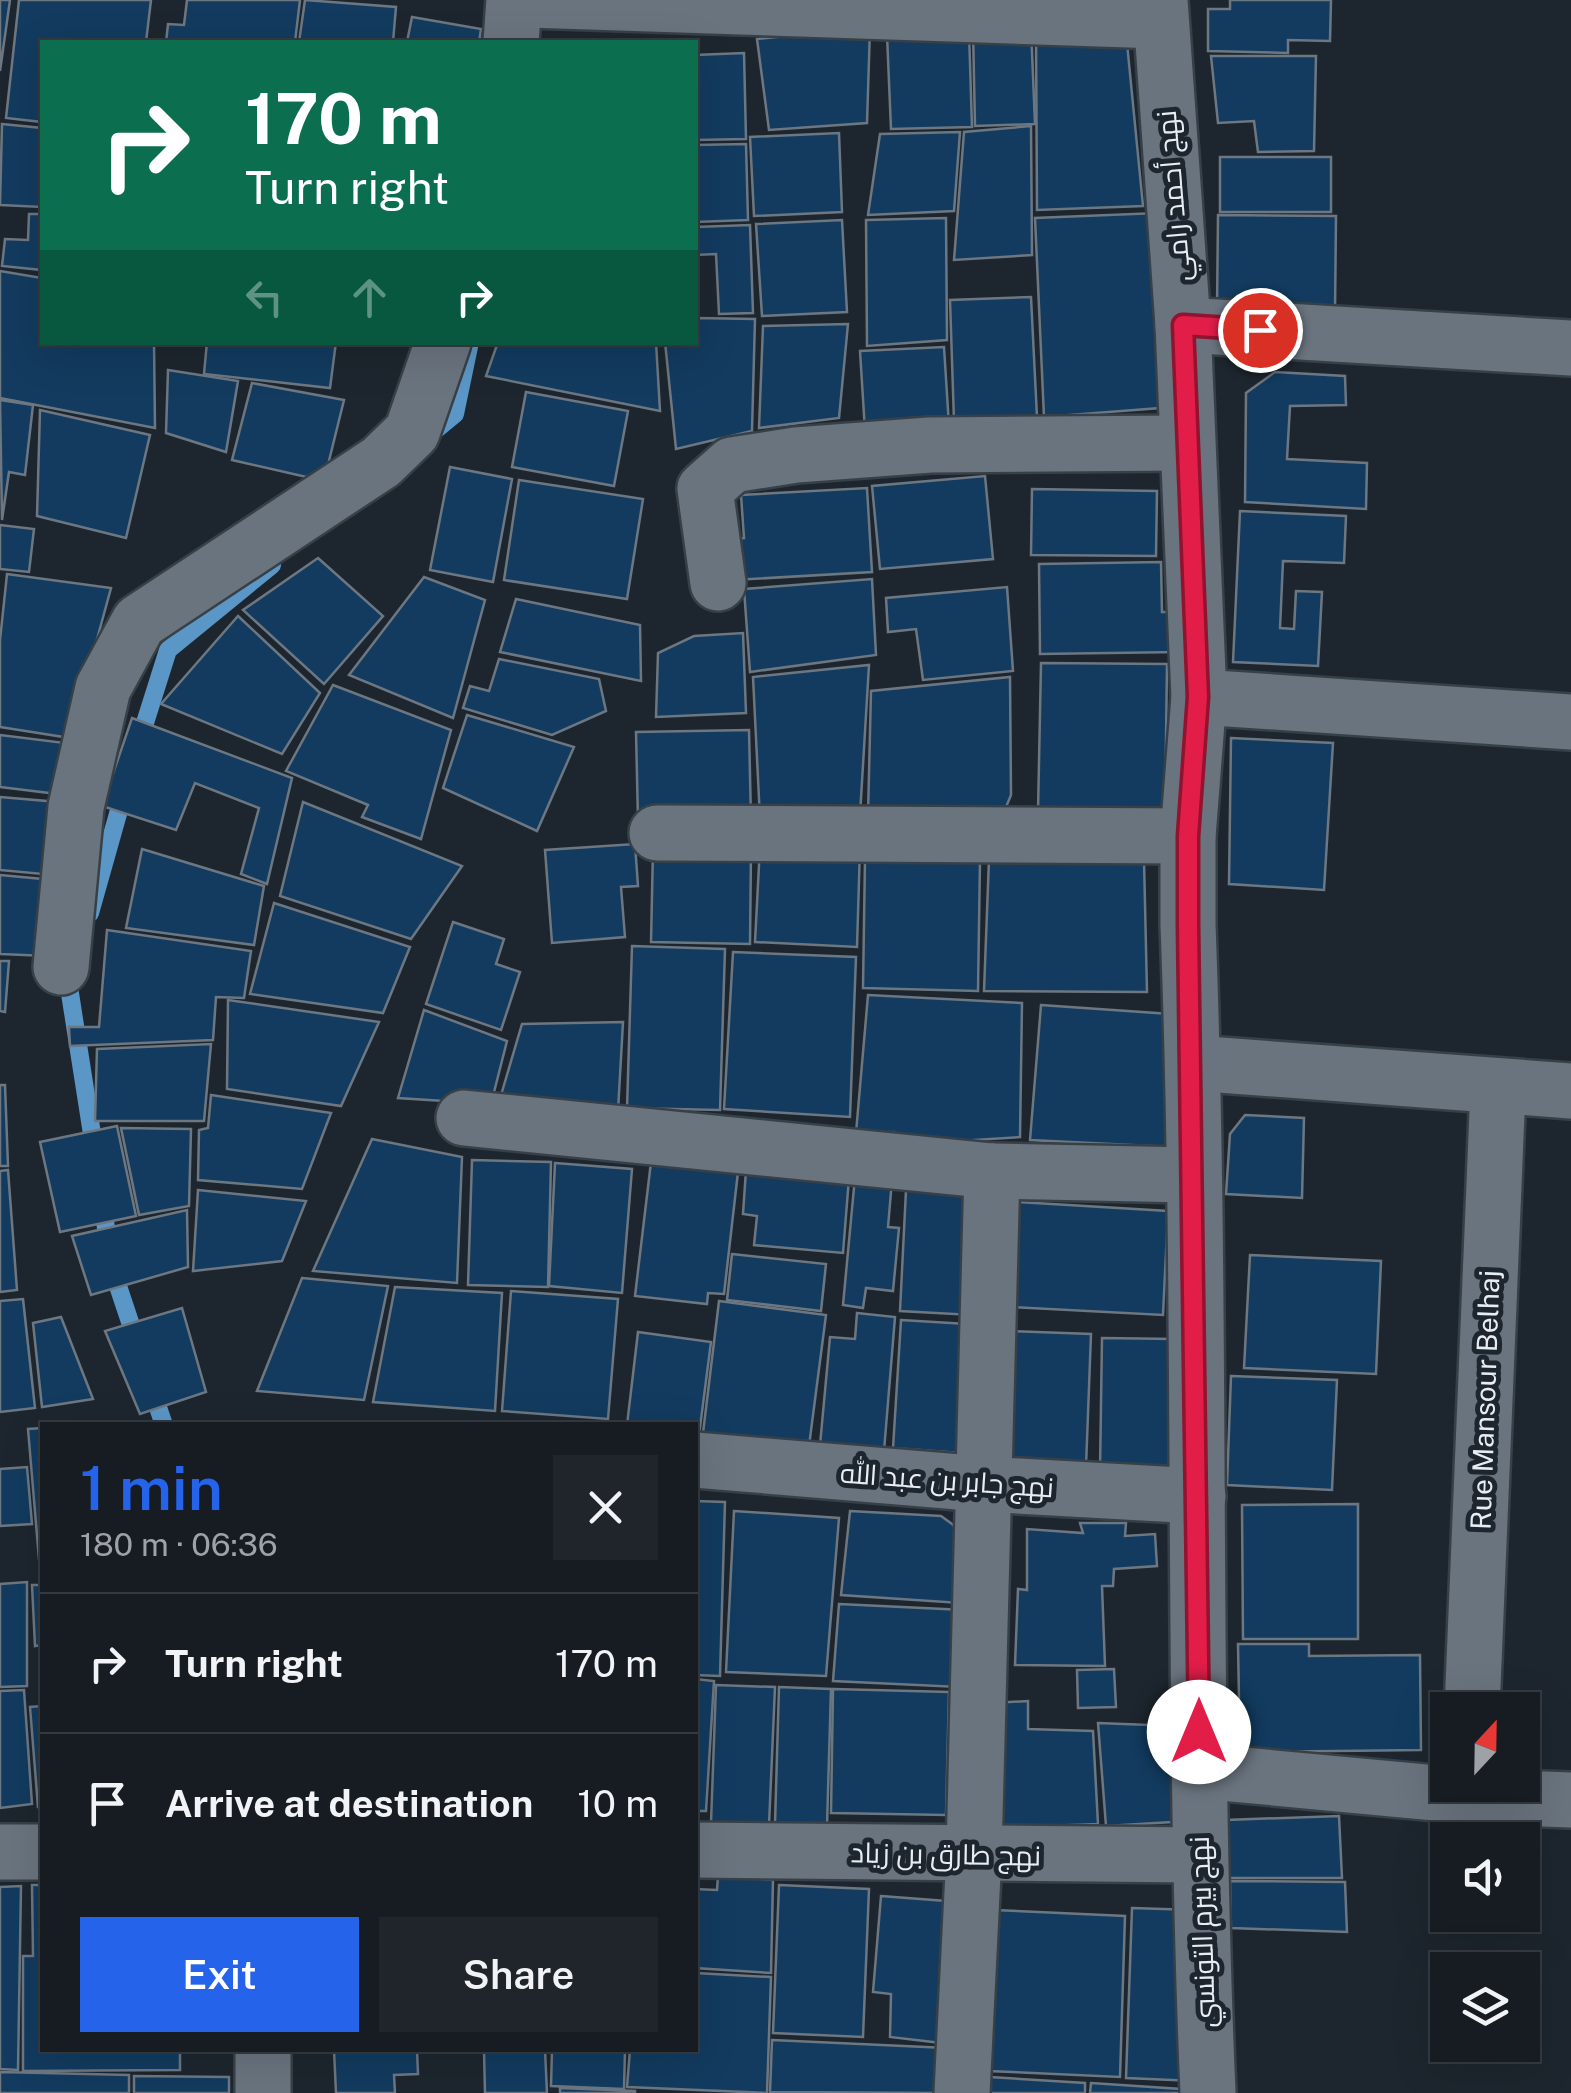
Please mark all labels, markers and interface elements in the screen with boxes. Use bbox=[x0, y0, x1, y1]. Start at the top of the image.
text: 170 m bbox=[245, 77, 442, 160]
icon: right bbox=[80, 80, 210, 210]
street label: نهج أحمد رامي bbox=[1149, 109, 1202, 283]
text: Turn right bbox=[245, 161, 449, 214]
icon: left bbox=[237, 270, 292, 325]
icon: ahead bbox=[342, 270, 397, 325]
icon: right bbox=[447, 270, 502, 325]
pin bbox=[1218, 288, 1303, 373]
icon: arrive bbox=[1233, 303, 1288, 358]
street label: Rue Mansour Belhaj bbox=[1463, 1270, 1506, 1530]
text: 1 min bbox=[80, 1453, 223, 1524]
button: close bbox=[553, 1455, 658, 1560]
street label: نهج جابر بن عبد الله bbox=[839, 1455, 1055, 1506]
text: 180 m · 06:36 bbox=[80, 1526, 278, 1563]
icon: right bbox=[80, 1636, 135, 1691]
text: Turn right bbox=[165, 1641, 343, 1686]
text: 170 m bbox=[555, 1641, 658, 1686]
position arrow bbox=[1147, 1680, 1251, 1784]
north arrow bbox=[1430, 1692, 1540, 1802]
map controls bbox=[1430, 1692, 1540, 2062]
icon: arrive bbox=[80, 1776, 135, 1831]
text: Arrive at destination bbox=[165, 1781, 533, 1826]
text: 10 m bbox=[577, 1781, 658, 1826]
button: sound bbox=[1430, 1822, 1540, 1932]
street label: نهج طارق بن زياد bbox=[850, 1835, 1042, 1875]
street label: نهج بيرم التونسي bbox=[1182, 1835, 1226, 2029]
button: Exit bbox=[80, 1917, 359, 2032]
button: Share bbox=[379, 1917, 658, 2032]
button: layers bbox=[1430, 1952, 1540, 2062]

